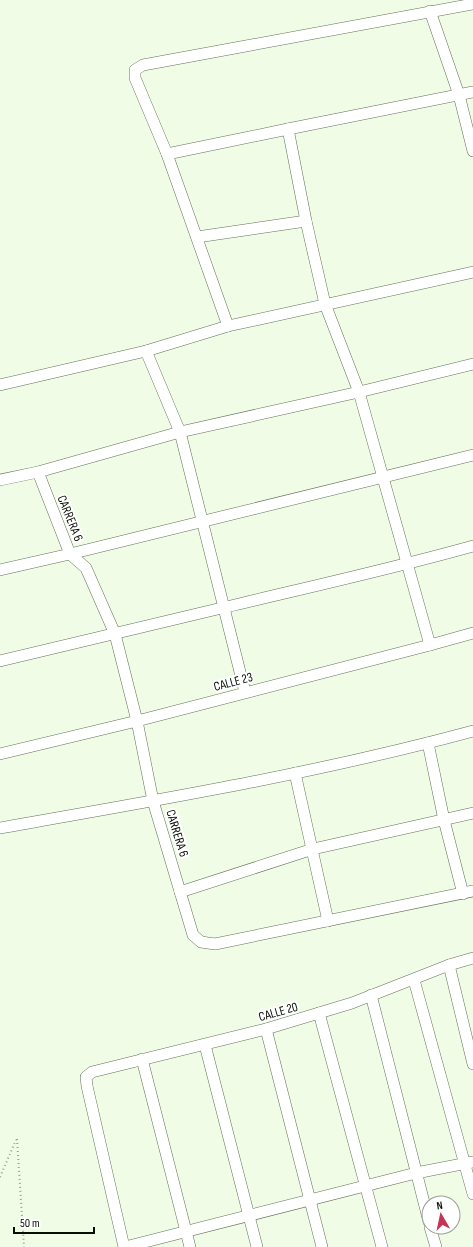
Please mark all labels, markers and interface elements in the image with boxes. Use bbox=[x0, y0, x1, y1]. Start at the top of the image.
street label: CARRERA 6 bbox=[54, 493, 87, 544]
street label: CALLE 23 bbox=[212, 669, 255, 695]
street label: CARRERA 6 bbox=[162, 808, 192, 859]
street label: CALLE 20 bbox=[257, 999, 300, 1025]
north arrow bbox=[421, 1195, 461, 1235]
text: N bbox=[436, 1199, 444, 1212]
scale bar bbox=[14, 1209, 94, 1235]
text: 50 m bbox=[20, 1216, 40, 1231]

